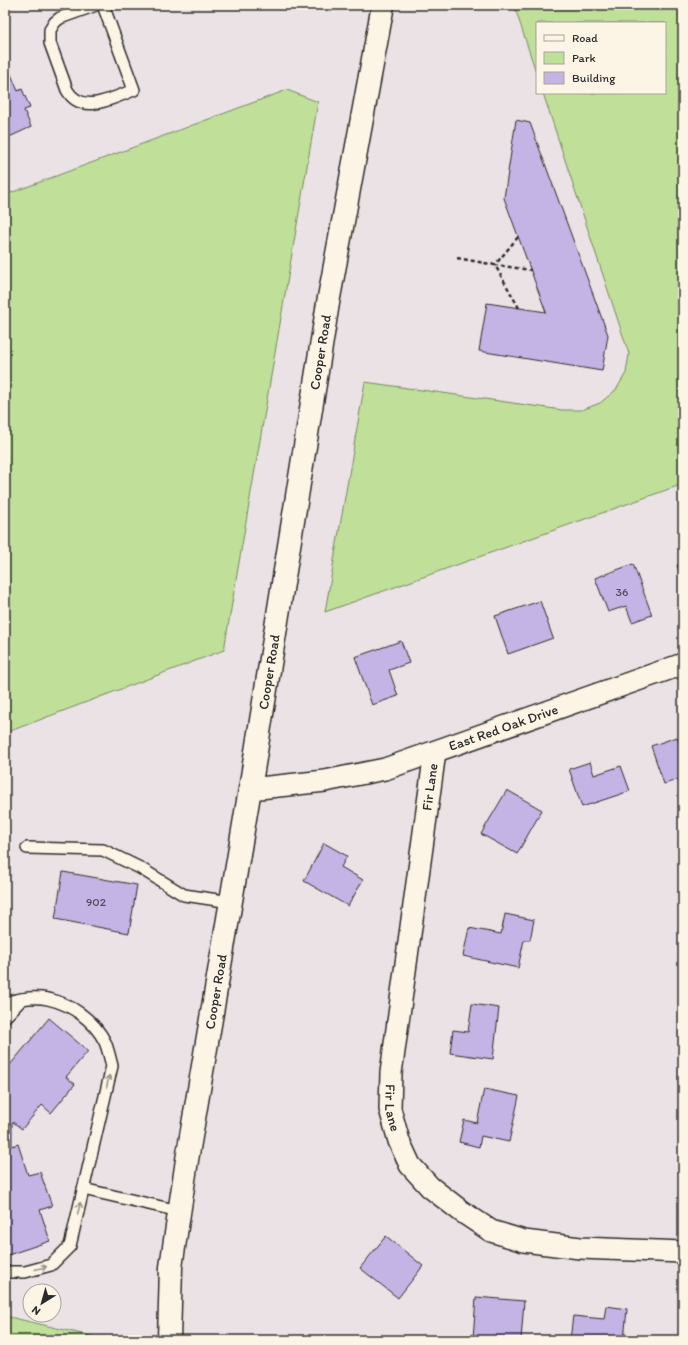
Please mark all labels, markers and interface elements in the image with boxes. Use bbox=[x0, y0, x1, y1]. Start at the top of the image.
legend bbox=[536, 22, 666, 94]
text: Road bbox=[572, 31, 598, 45]
text: Park bbox=[572, 51, 596, 65]
text: Building bbox=[572, 71, 616, 85]
street label: Cooper Road bbox=[306, 313, 335, 391]
house number: 36 bbox=[616, 585, 628, 599]
street label: Cooper Road bbox=[254, 633, 283, 711]
street label: East Red Oak Drive bbox=[446, 700, 561, 754]
street label: Fir Lane bbox=[418, 762, 442, 812]
house number: 902 bbox=[86, 895, 107, 909]
street label: Cooper Road bbox=[201, 952, 230, 1030]
one-way arrow bbox=[105, 1075, 113, 1088]
street label: Fir Lane bbox=[381, 1084, 404, 1134]
one-way arrow bbox=[75, 1201, 83, 1214]
one-way arrow bbox=[35, 1263, 48, 1271]
north arrow bbox=[22, 1283, 62, 1323]
text: N bbox=[29, 1303, 43, 1318]

